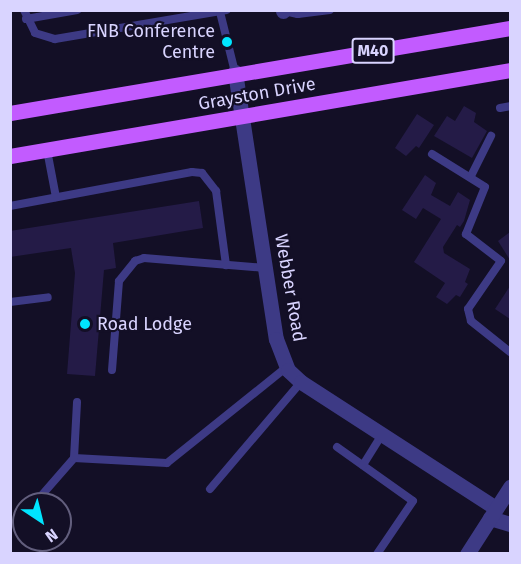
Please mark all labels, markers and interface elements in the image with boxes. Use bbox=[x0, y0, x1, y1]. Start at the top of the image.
place label: FNB Conference Centre bbox=[87, 21, 215, 63]
marker: FNB Conference Centre bbox=[220, 35, 234, 49]
road number: M40 bbox=[350, 38, 395, 64]
street label: Grayston Drive bbox=[197, 73, 317, 115]
street label: Webber Road bbox=[270, 232, 310, 344]
place label: Road Lodge bbox=[97, 313, 192, 335]
marker: Road Lodge bbox=[78, 317, 92, 331]
north arrow bbox=[12, 492, 72, 552]
text: N bbox=[42, 525, 61, 546]

